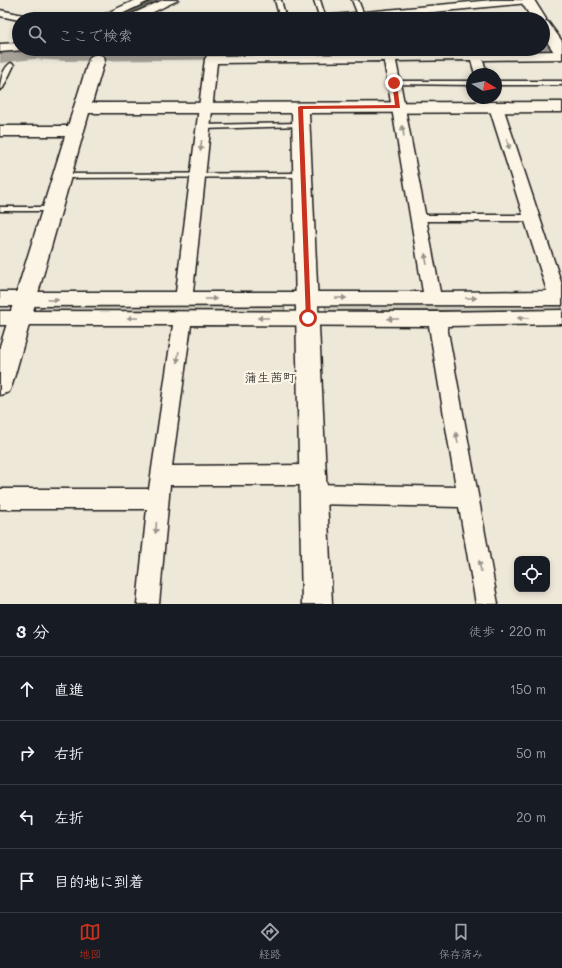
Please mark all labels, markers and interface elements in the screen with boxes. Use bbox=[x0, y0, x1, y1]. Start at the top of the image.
search box bbox=[12, 12, 550, 56]
icon: search bbox=[26, 23, 48, 45]
text: ここで検索 bbox=[58, 25, 133, 45]
north arrow bbox=[466, 68, 502, 104]
route end bbox=[385, 74, 403, 92]
one-way arrow bbox=[399, 125, 405, 138]
one-way arrow bbox=[505, 138, 511, 150]
one-way arrow bbox=[198, 140, 204, 152]
one-way arrow bbox=[423, 253, 429, 265]
one-way arrow bbox=[335, 295, 348, 301]
one-way arrow bbox=[465, 295, 478, 301]
one-way arrow bbox=[205, 296, 218, 302]
one-way arrow bbox=[47, 297, 60, 303]
route start bbox=[299, 309, 317, 327]
one-way arrow bbox=[126, 315, 139, 321]
one-way arrow bbox=[256, 315, 269, 321]
one-way arrow bbox=[516, 315, 529, 321]
one-way arrow bbox=[386, 316, 399, 322]
one-way arrow bbox=[175, 351, 181, 363]
district label: 蒲生茜町 bbox=[244, 368, 296, 385]
one-way arrow bbox=[454, 431, 460, 444]
one-way arrow bbox=[152, 522, 159, 534]
map controls bbox=[514, 556, 550, 592]
button: locate bbox=[514, 556, 550, 592]
one-way arrow bbox=[477, 559, 483, 572]
text: 3 分 bbox=[16, 620, 49, 642]
text: 徒歩 · 220 m bbox=[469, 622, 546, 639]
icon: ahead bbox=[16, 678, 38, 700]
text: 直進 bbox=[54, 679, 84, 699]
text: 150 m bbox=[510, 680, 546, 697]
icon: right bbox=[16, 742, 38, 764]
text: 右折 bbox=[54, 743, 84, 763]
text: 50 m bbox=[516, 744, 546, 761]
icon: left bbox=[16, 806, 38, 828]
text: 左折 bbox=[54, 807, 84, 827]
text: 20 m bbox=[516, 808, 546, 825]
icon: arrive bbox=[16, 870, 38, 892]
text: 目的地に到着 bbox=[54, 871, 144, 891]
tab: 地図 bbox=[79, 921, 101, 961]
tab: 経路 bbox=[259, 921, 281, 961]
tab: 保存済み bbox=[439, 921, 483, 961]

